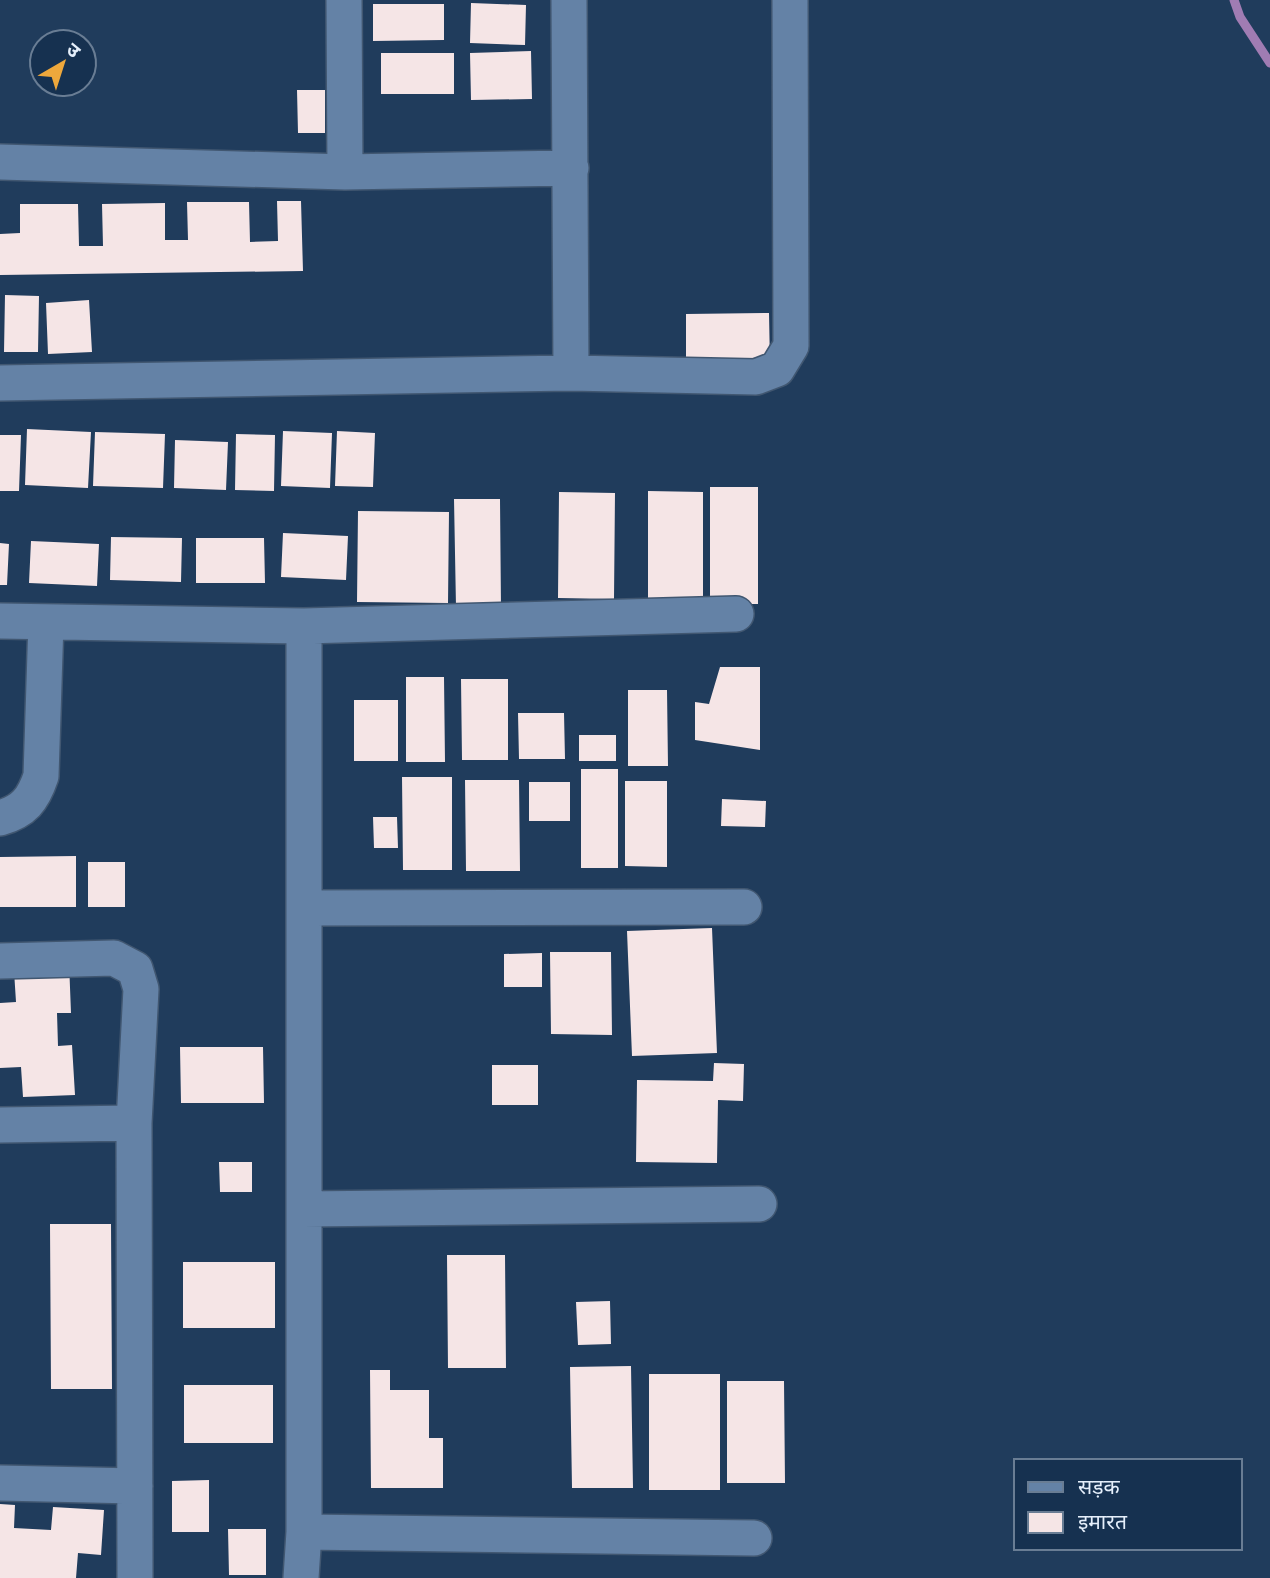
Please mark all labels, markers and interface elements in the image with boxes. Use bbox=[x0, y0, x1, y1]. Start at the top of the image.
north arrow bbox=[28, 28, 98, 98]
text: उ bbox=[61, 37, 86, 64]
legend bbox=[1014, 1459, 1242, 1550]
text: सड़क bbox=[1078, 1473, 1120, 1501]
text: इमारत bbox=[1078, 1508, 1128, 1536]

